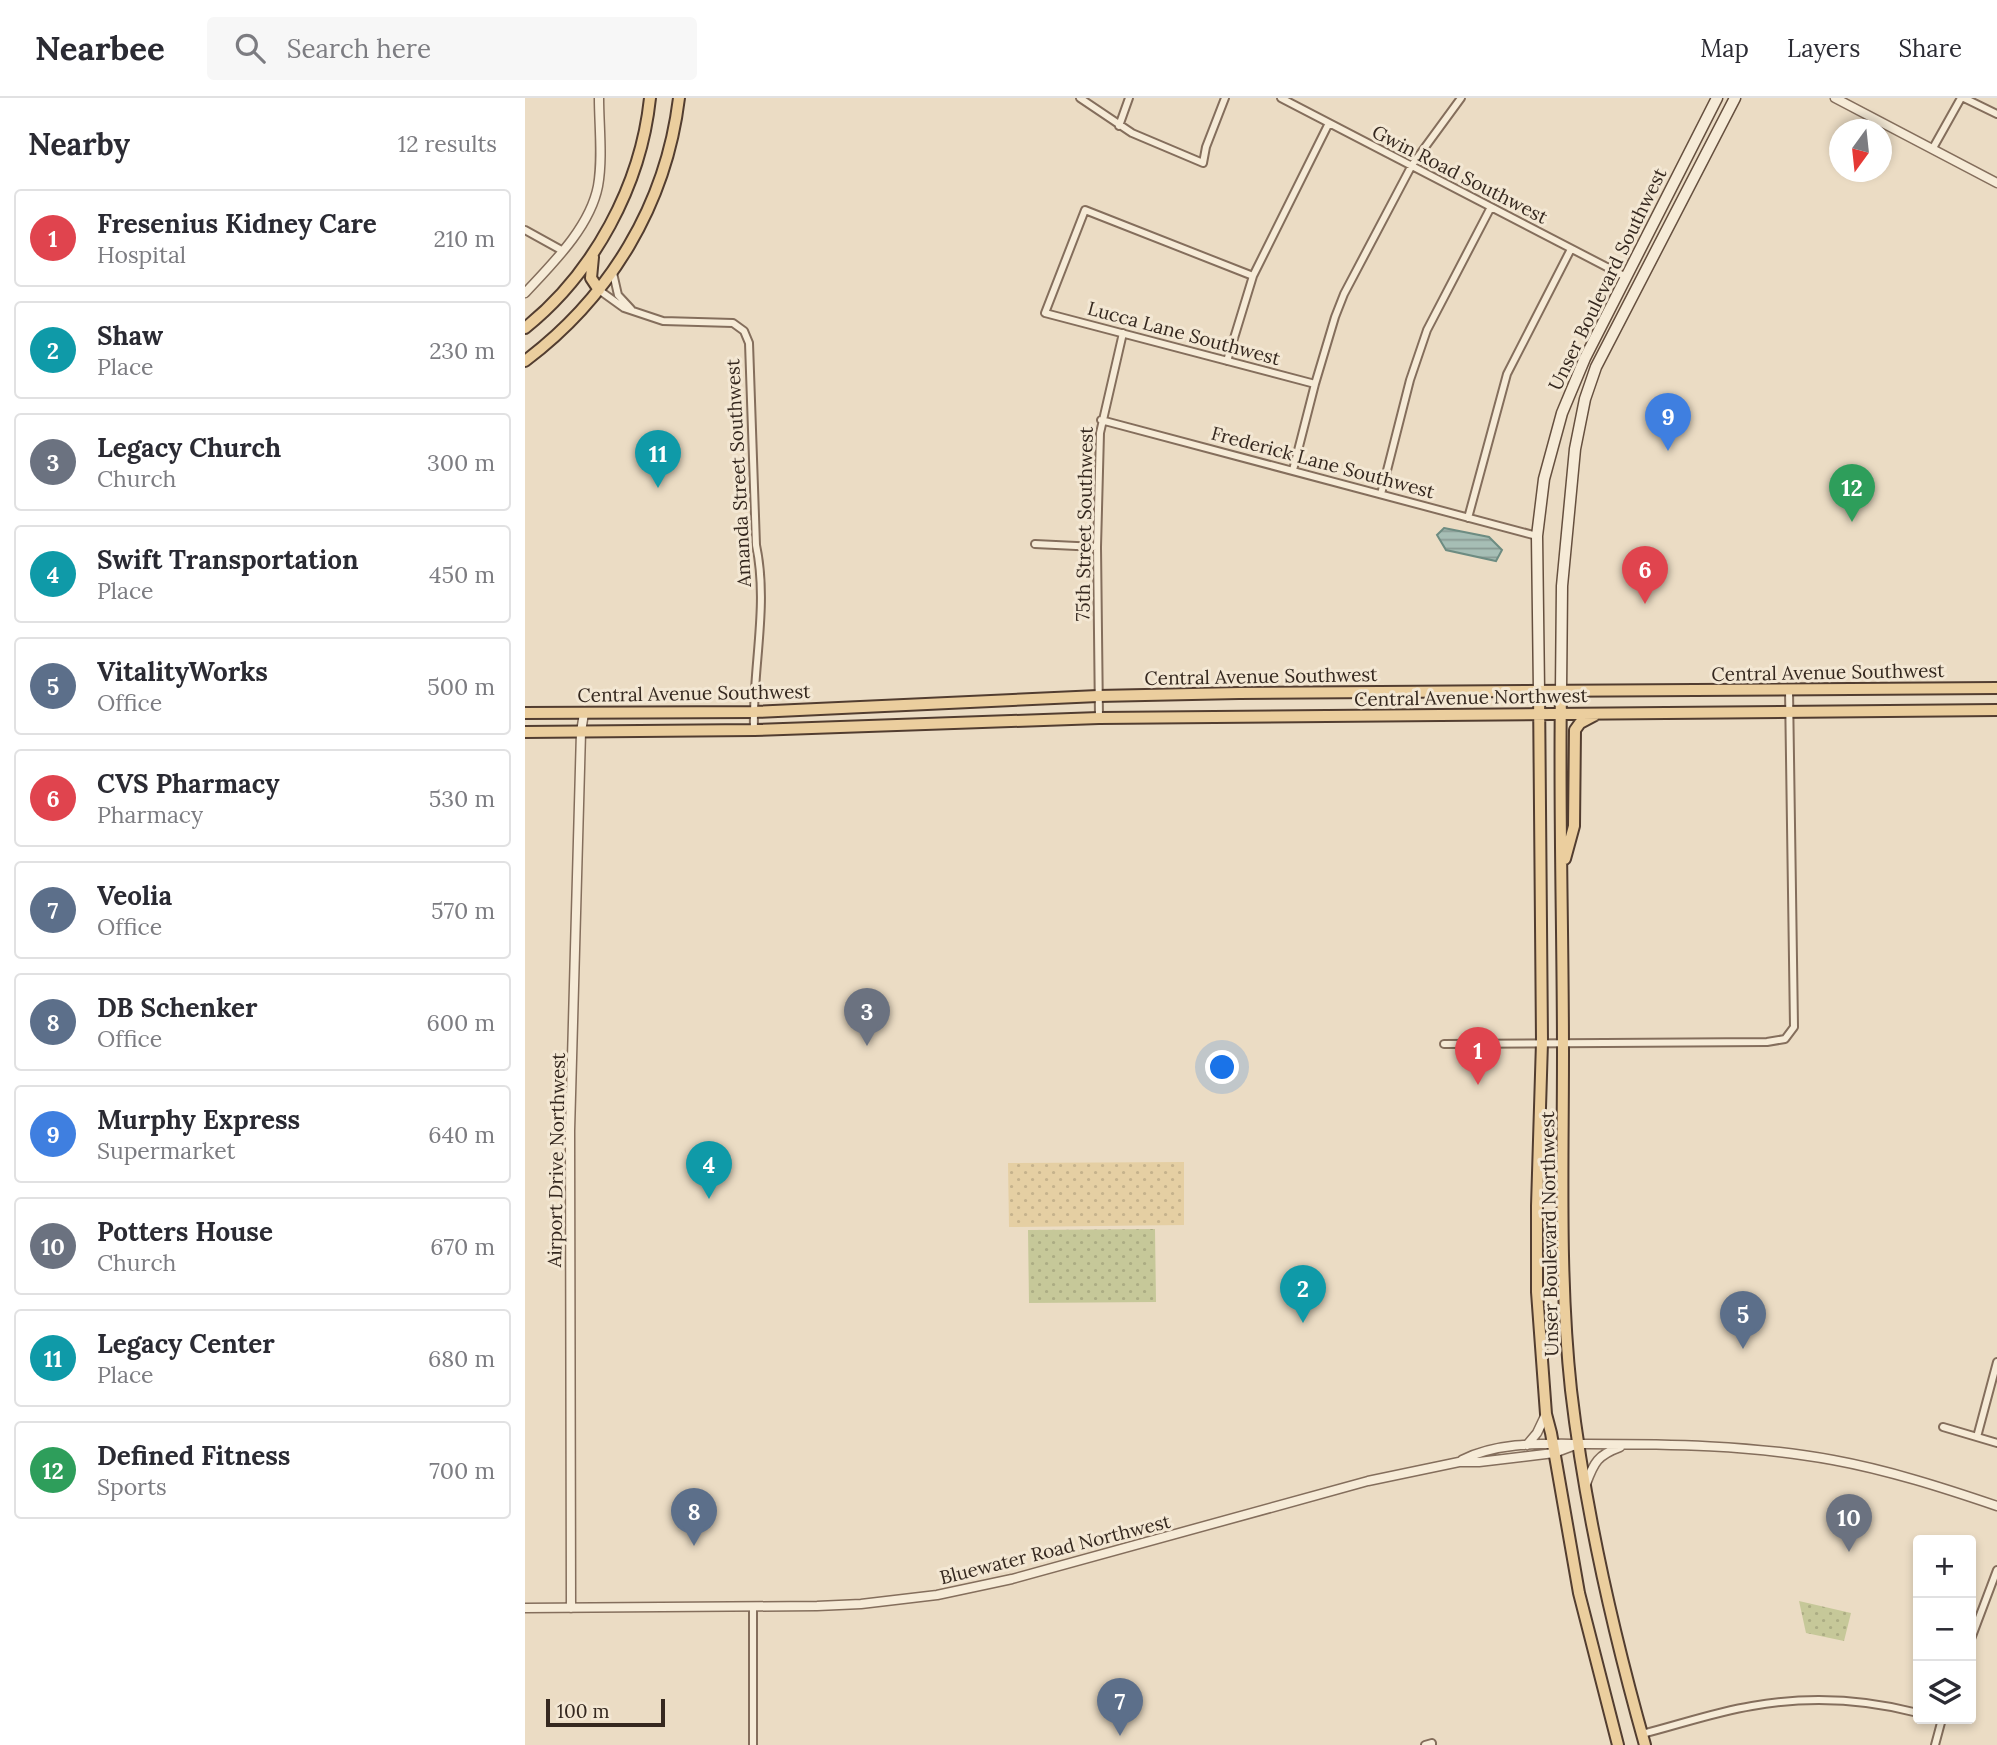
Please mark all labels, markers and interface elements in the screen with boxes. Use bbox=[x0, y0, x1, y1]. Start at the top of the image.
search box bbox=[207, 17, 697, 80]
text: Nearbee bbox=[35, 27, 165, 69]
icon: search bbox=[231, 29, 269, 67]
text: Search here bbox=[287, 32, 431, 65]
text: Map bbox=[1700, 33, 1749, 64]
text: Layers bbox=[1787, 33, 1860, 64]
text: Share bbox=[1898, 33, 1962, 64]
street label: Gwin Road Southwest bbox=[1368, 119, 1552, 229]
north arrow bbox=[1829, 119, 1892, 182]
text: Nearby bbox=[28, 125, 130, 163]
text: 12 results bbox=[398, 129, 497, 158]
street label: Unser Boulevard Southwest bbox=[1543, 163, 1672, 394]
text: Fresenius Kidney Care bbox=[97, 207, 377, 240]
text: 1 bbox=[48, 224, 58, 253]
text: 210 m bbox=[433, 224, 495, 253]
text: Hospital bbox=[97, 240, 186, 269]
street label: Lucca Lane Southwest bbox=[1085, 296, 1284, 370]
text: Shaw bbox=[97, 319, 163, 352]
text: 2 bbox=[47, 336, 59, 365]
text: 230 m bbox=[429, 336, 495, 365]
text: Place bbox=[97, 352, 154, 381]
street label: Amanda Street Southwest bbox=[720, 358, 756, 589]
pin: 9 bbox=[1645, 393, 1691, 451]
street label: Frederick Lane Southwest bbox=[1209, 421, 1438, 504]
street label: 75th Street Southwest bbox=[1070, 426, 1098, 622]
pin: 11 bbox=[635, 430, 681, 488]
text: Legacy Church bbox=[97, 431, 281, 464]
text: 3 bbox=[47, 448, 59, 477]
text: 300 m bbox=[427, 448, 495, 477]
text: Church bbox=[97, 464, 176, 493]
pin: 12 bbox=[1829, 464, 1875, 522]
text: Swift Transportation bbox=[97, 543, 359, 576]
pin: 6 bbox=[1622, 546, 1668, 604]
text: 4 bbox=[47, 560, 59, 589]
text: 450 m bbox=[429, 560, 495, 589]
text: Place bbox=[97, 576, 154, 605]
text: VitalityWorks bbox=[97, 655, 268, 688]
street label: Central Avenue Southwest bbox=[1711, 658, 1945, 686]
street label: Central Avenue Southwest bbox=[1144, 662, 1378, 690]
text: 5 bbox=[47, 672, 59, 701]
text: 500 m bbox=[427, 672, 495, 701]
street label: Central Avenue Southwest bbox=[577, 679, 811, 707]
street label: Central Avenue Northwest bbox=[1354, 683, 1589, 711]
text: Office bbox=[97, 688, 162, 717]
text: CVS Pharmacy bbox=[97, 767, 280, 800]
text: 6 bbox=[46, 784, 60, 813]
text: 530 m bbox=[429, 784, 495, 813]
text: Pharmacy bbox=[97, 800, 203, 829]
text: Veolia bbox=[97, 879, 172, 912]
text: 7 bbox=[48, 896, 58, 925]
text: 570 m bbox=[431, 896, 495, 925]
text: Office bbox=[97, 912, 162, 941]
pin: 3 bbox=[844, 988, 890, 1046]
text: DB Schenker bbox=[97, 991, 257, 1024]
text: 8 bbox=[46, 1008, 60, 1037]
text: 600 m bbox=[427, 1008, 495, 1037]
text: Office bbox=[97, 1024, 162, 1053]
pin: 1 bbox=[1455, 1027, 1501, 1085]
your location bbox=[1205, 1050, 1239, 1084]
street label: Airport Drive Northwest bbox=[542, 1052, 570, 1269]
text: Murphy Express bbox=[97, 1103, 300, 1136]
street label: Unser Boulevard Northwest bbox=[1535, 1111, 1563, 1357]
text: 9 bbox=[46, 1120, 60, 1149]
text: 640 m bbox=[428, 1120, 495, 1149]
text: Supermarket bbox=[97, 1136, 235, 1165]
pin: 4 bbox=[686, 1141, 732, 1199]
text: Potters House bbox=[97, 1215, 273, 1248]
text: 10 bbox=[41, 1232, 65, 1261]
text: 670 m bbox=[430, 1232, 495, 1261]
text: Church bbox=[97, 1248, 176, 1277]
pin: 2 bbox=[1280, 1265, 1326, 1323]
pin: 5 bbox=[1720, 1291, 1766, 1349]
text: Legacy Center bbox=[97, 1327, 275, 1360]
text: 11 bbox=[44, 1344, 62, 1373]
text: 680 m bbox=[428, 1344, 495, 1373]
text: Place bbox=[97, 1360, 154, 1389]
text: Defined Fitness bbox=[97, 1439, 290, 1472]
text: 12 bbox=[42, 1456, 64, 1485]
text: 700 m bbox=[429, 1456, 495, 1485]
text: Sports bbox=[97, 1472, 167, 1501]
pin: 8 bbox=[671, 1488, 717, 1546]
pin: 10 bbox=[1826, 1494, 1872, 1552]
street label: Bluewater Road Northwest bbox=[937, 1509, 1173, 1589]
map controls bbox=[1913, 1535, 1976, 1724]
button: + bbox=[1913, 1535, 1976, 1598]
button: − bbox=[1913, 1598, 1976, 1661]
button: layers bbox=[1913, 1661, 1976, 1724]
pin: 7 bbox=[1097, 1678, 1143, 1736]
scale bar bbox=[546, 1696, 665, 1728]
text: 100 m bbox=[557, 1699, 610, 1723]

